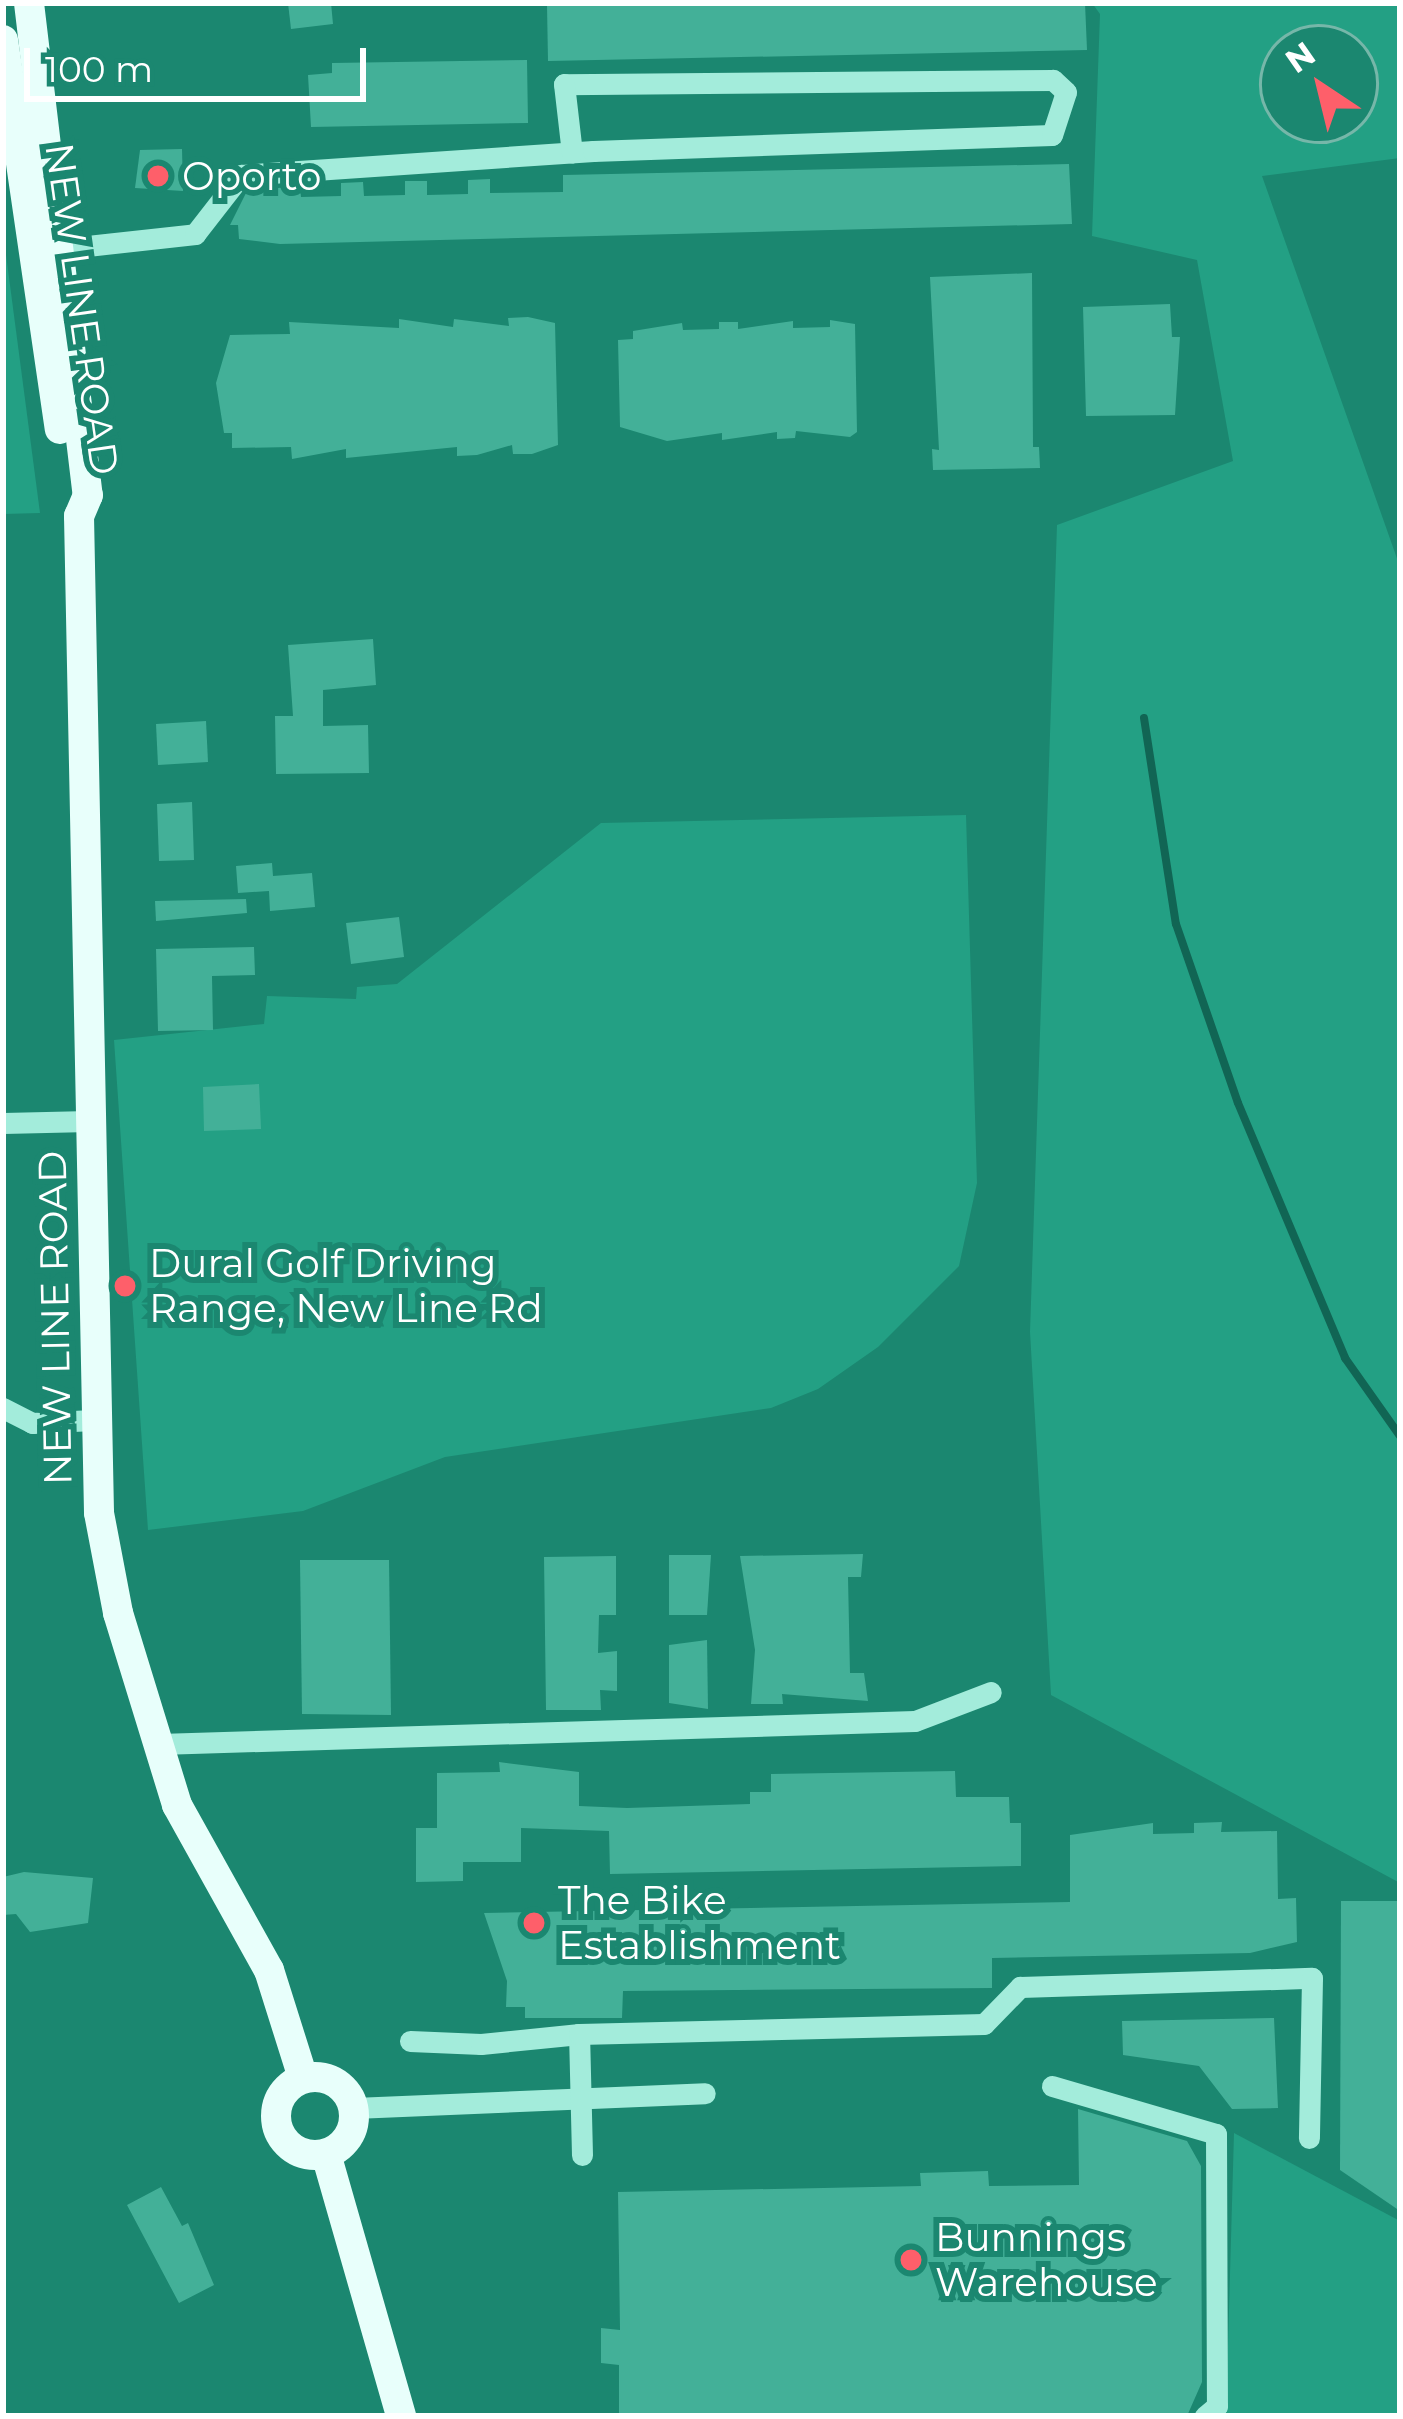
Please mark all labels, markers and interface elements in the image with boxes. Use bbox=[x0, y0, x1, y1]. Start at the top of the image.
scale bar bbox=[30, 24, 372, 98]
north arrow bbox=[1259, 24, 1379, 144]
text: N bbox=[1278, 33, 1322, 81]
text: 100 m bbox=[45, 47, 153, 91]
street label: NEW LINE ROAD bbox=[36, 140, 128, 478]
place label: Oporto bbox=[182, 153, 321, 199]
marker: Oporto bbox=[145, 163, 171, 189]
street label: NEW LINE ROAD bbox=[29, 1150, 81, 1486]
place label: Dural Golf Driving Range, New Line Rd bbox=[149, 1241, 543, 1332]
marker: Dural Golf Driving Range, New Line Rd bbox=[112, 1273, 138, 1299]
place label: The Bike Establishment bbox=[558, 1878, 841, 1969]
marker: The Bike Establishment bbox=[521, 1910, 547, 1936]
place label: Bunnings Warehouse bbox=[935, 2215, 1158, 2306]
marker: Bunnings Warehouse bbox=[898, 2247, 924, 2273]

